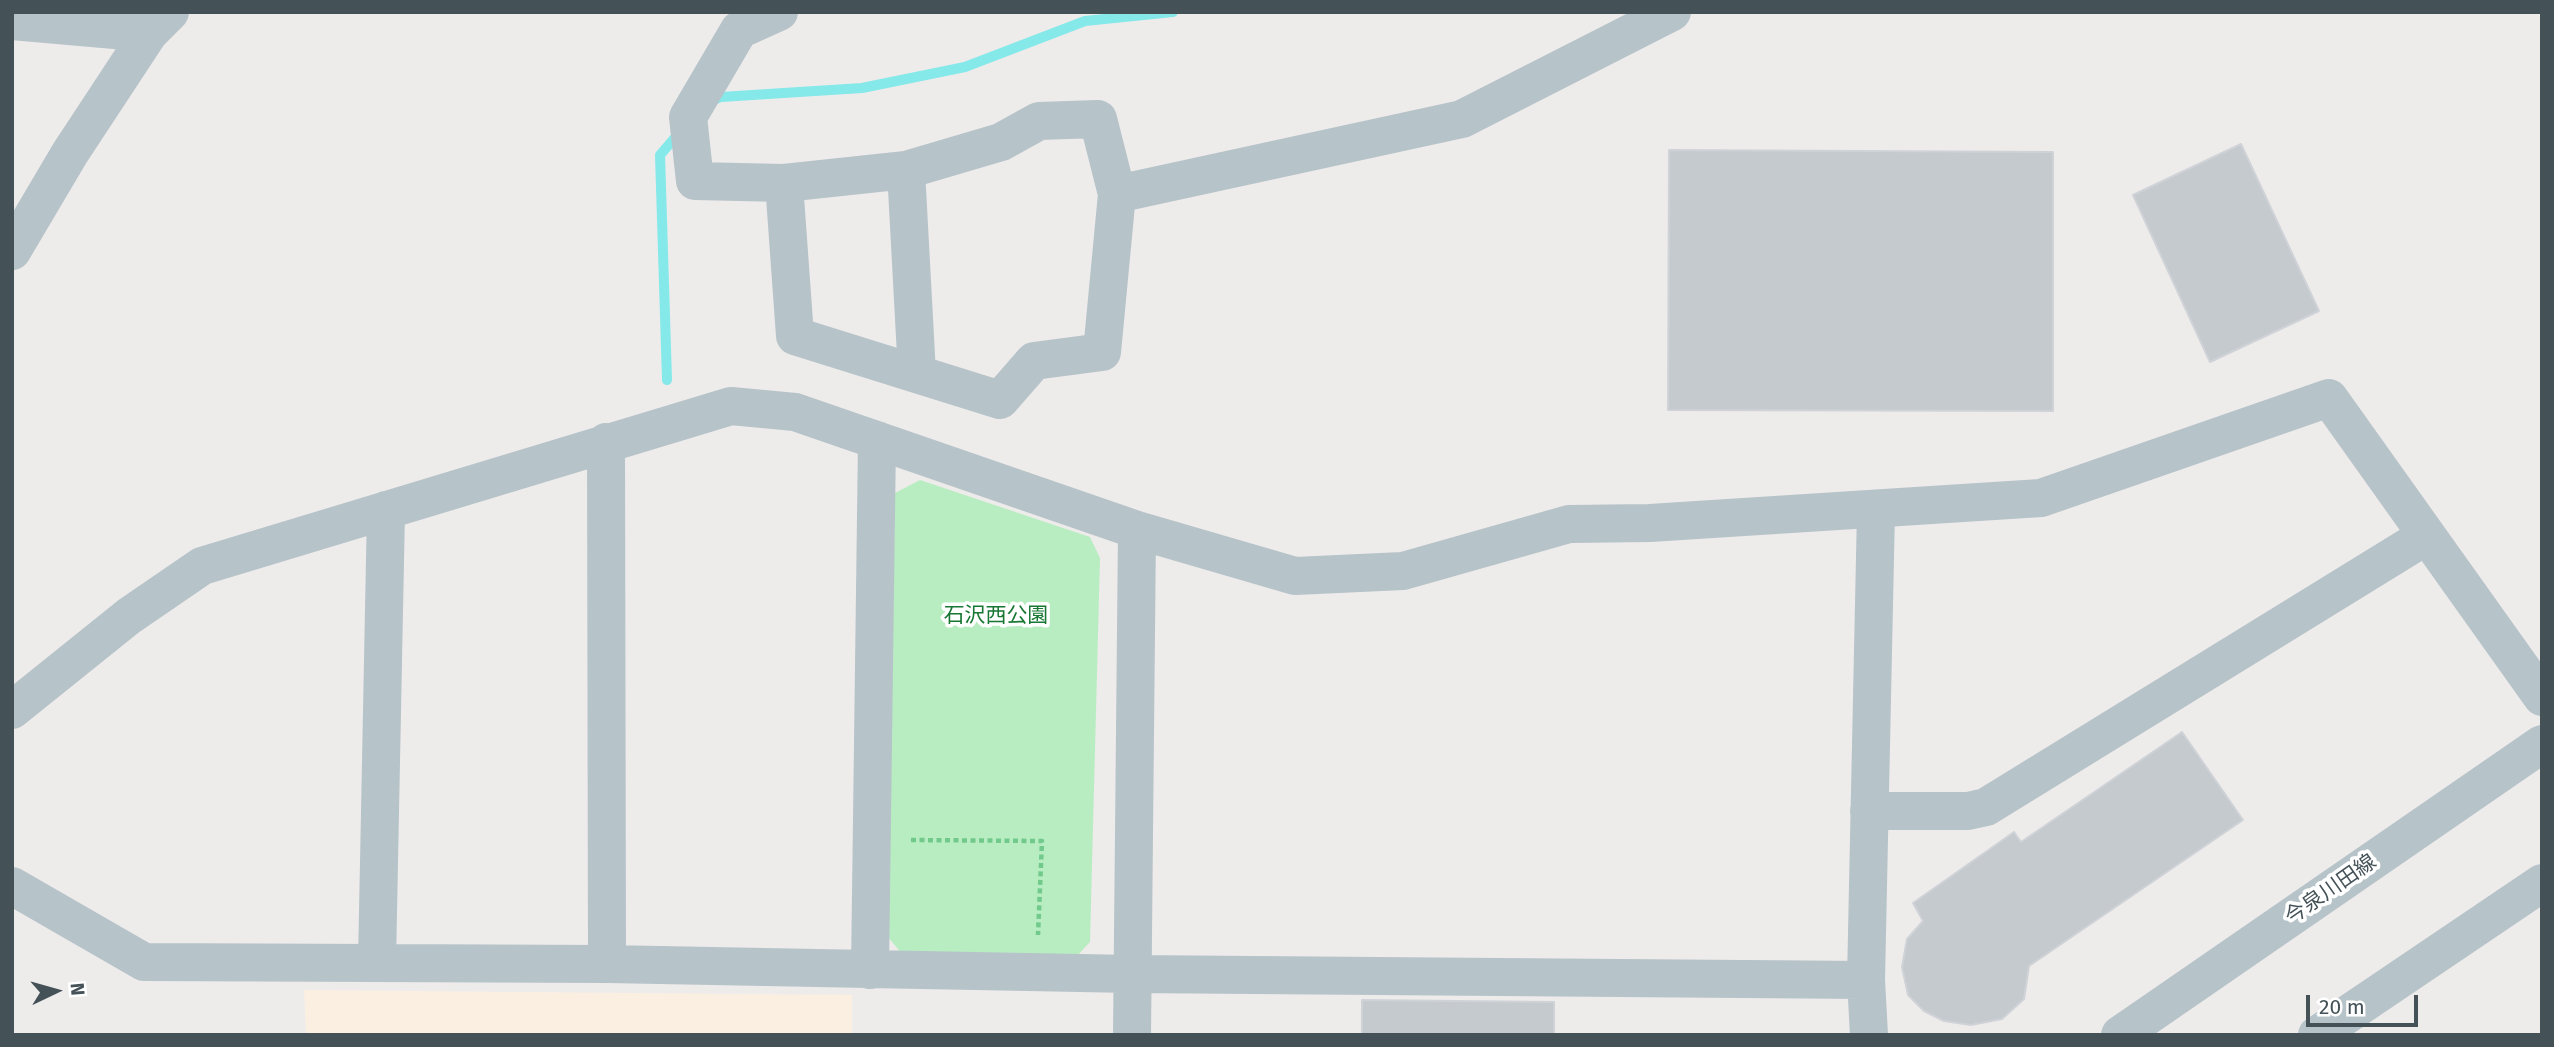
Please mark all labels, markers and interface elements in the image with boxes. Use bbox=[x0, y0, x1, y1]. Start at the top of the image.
park label: 石沢西公園 bbox=[944, 603, 1048, 629]
street label: 今泉川田線 bbox=[2281, 850, 2381, 930]
north arrow bbox=[21, 956, 91, 1026]
scale bar bbox=[2309, 981, 2421, 1025]
text: N bbox=[65, 982, 89, 996]
text: 20 m bbox=[2319, 994, 2365, 1020]

